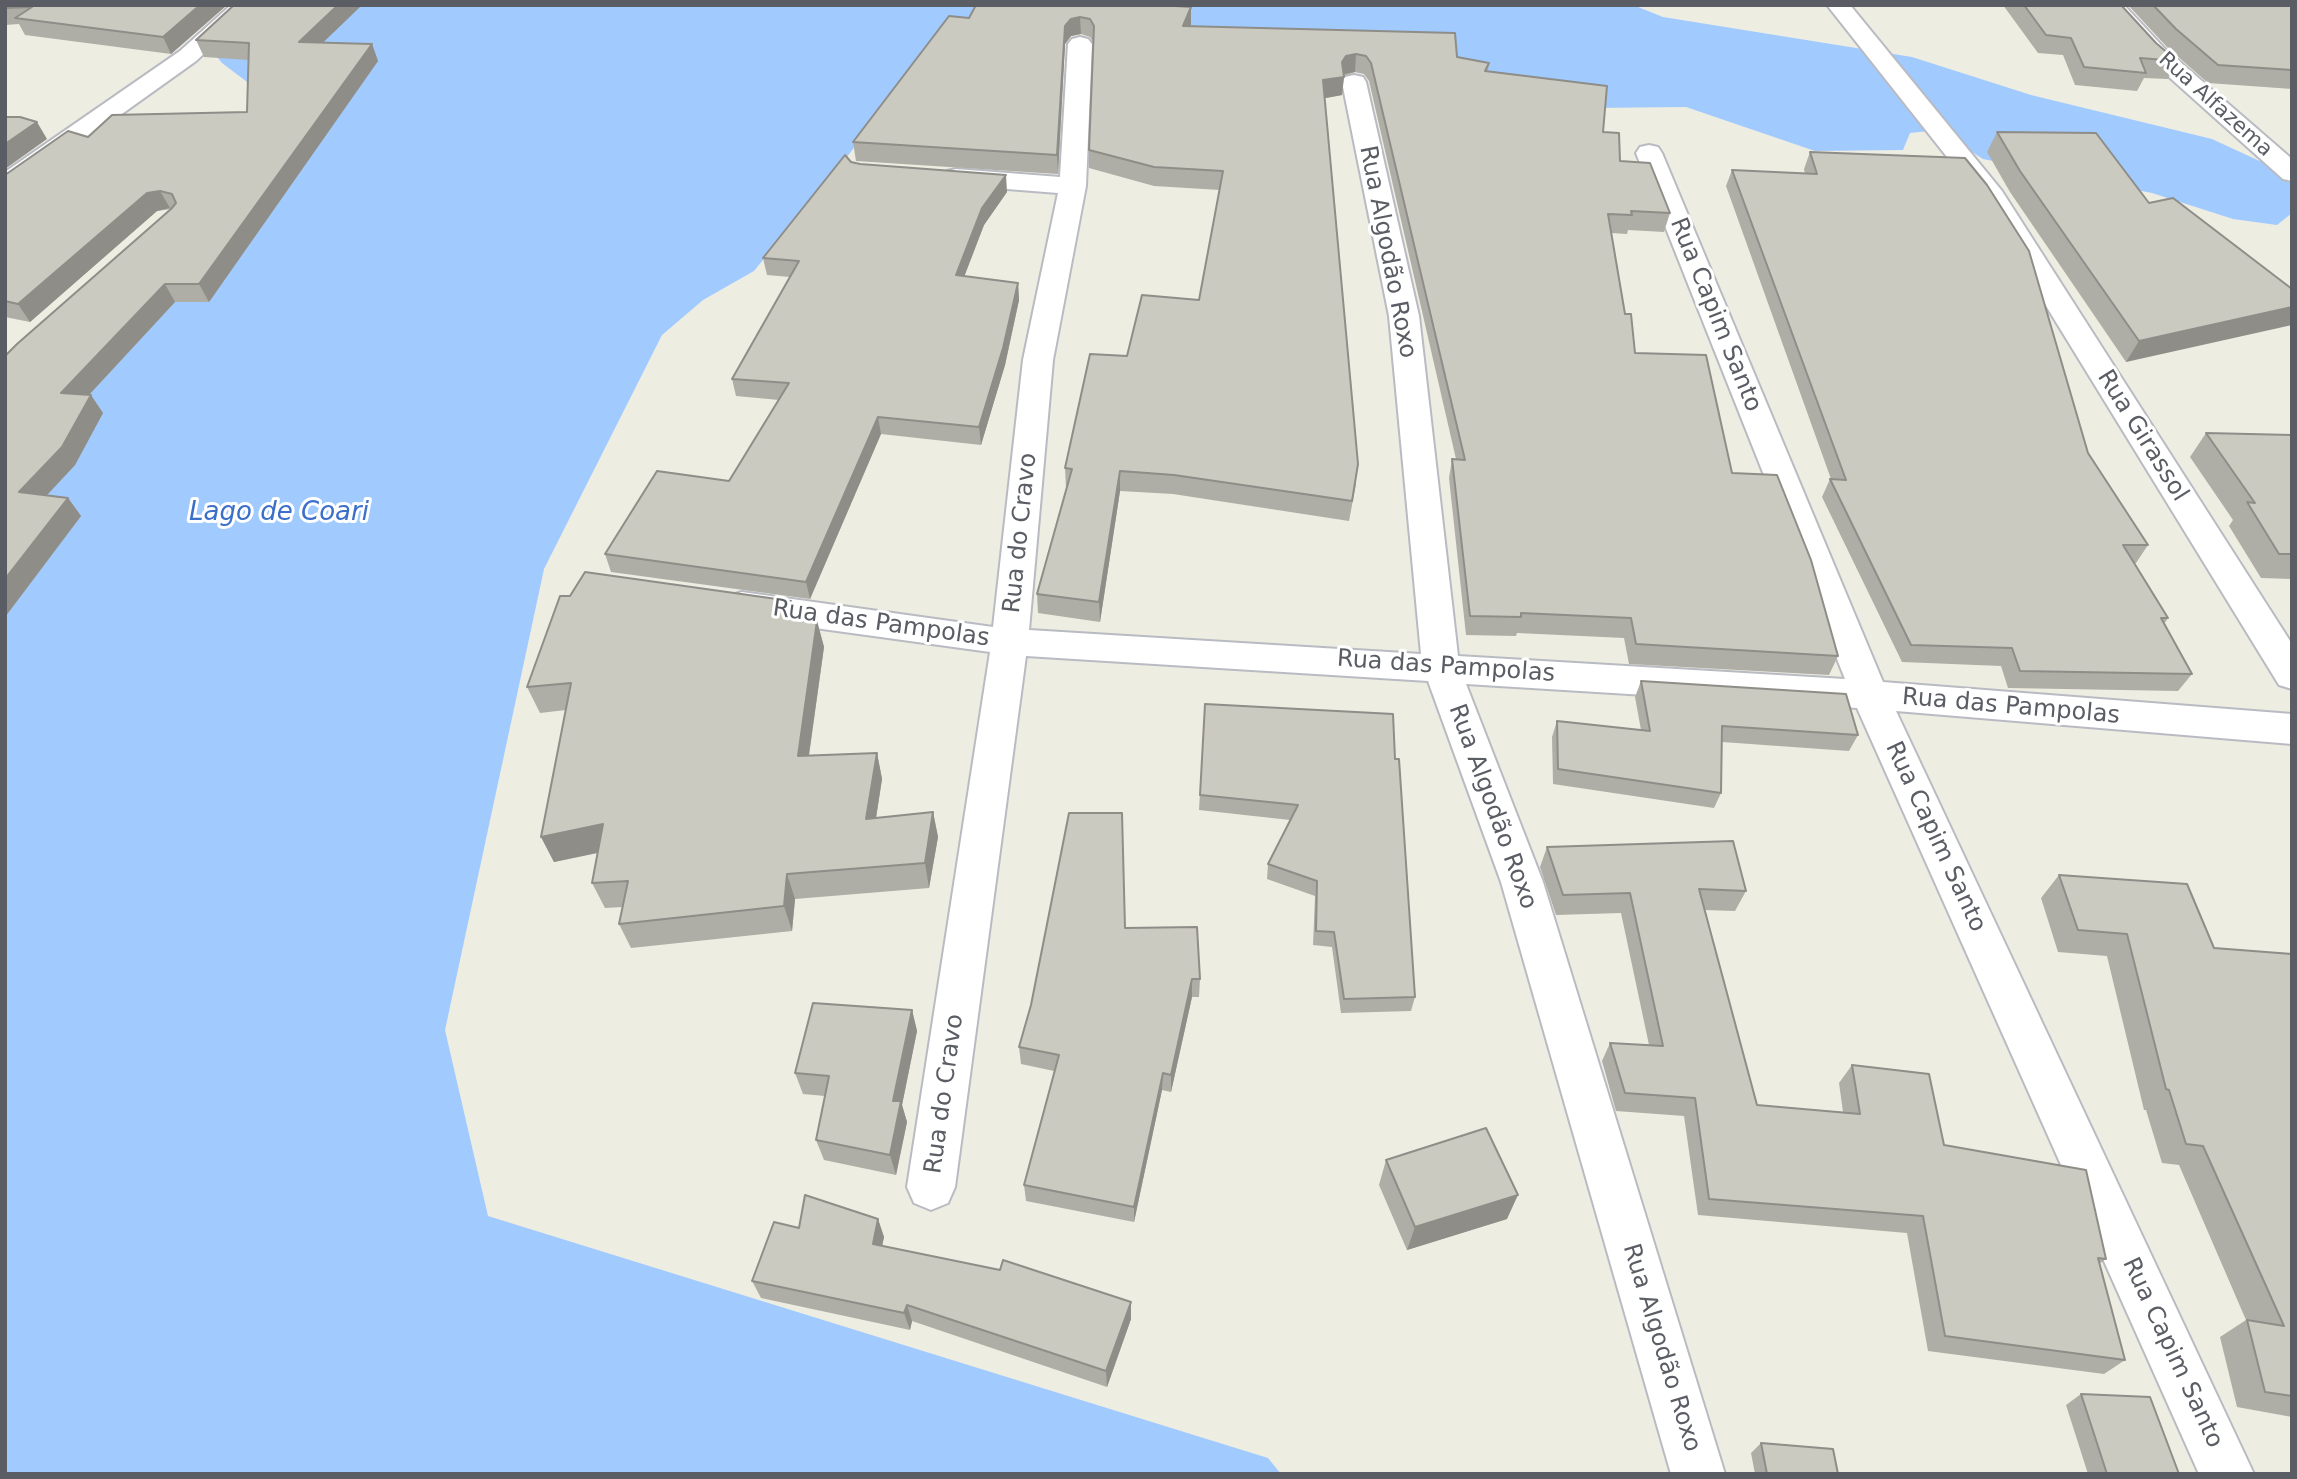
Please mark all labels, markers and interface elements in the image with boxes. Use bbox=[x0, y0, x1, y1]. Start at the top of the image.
street label: Rua Alfazema bbox=[2153, 47, 2277, 163]
street label: Rua Algodão Roxo bbox=[1352, 143, 1422, 361]
street label: Rua Capim Santo bbox=[1663, 214, 1767, 416]
street label: Rua Girassol bbox=[2090, 365, 2194, 507]
street label: Rua do Cravo bbox=[998, 451, 1044, 615]
water label: Lago de Coari bbox=[189, 497, 369, 529]
street label: Rua das Pampolas bbox=[771, 595, 991, 653]
street label: Rua das Pampolas bbox=[1336, 645, 1556, 689]
street label: Rua das Pampolas bbox=[1901, 683, 2121, 731]
street label: Rua Algodão Roxo bbox=[1442, 701, 1542, 913]
street label: Rua Capim Santo bbox=[1878, 737, 1992, 937]
street label: Rua do Cravo bbox=[920, 1012, 970, 1176]
street label: Rua Algodão Roxo bbox=[1616, 1240, 1706, 1456]
street label: Rua Capim Santo bbox=[2115, 1253, 2229, 1453]

